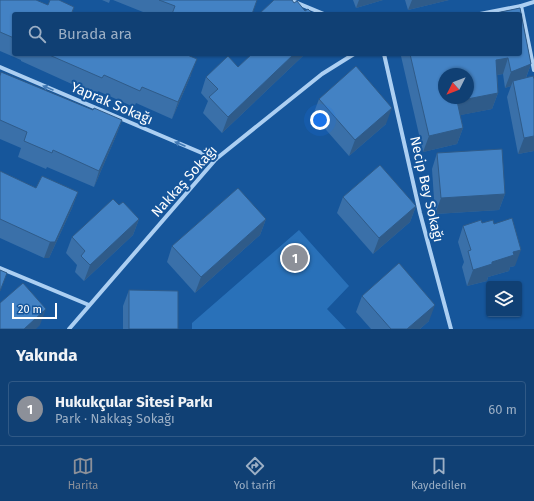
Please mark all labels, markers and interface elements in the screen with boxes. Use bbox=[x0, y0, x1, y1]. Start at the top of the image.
search box bbox=[12, 12, 522, 56]
icon: search bbox=[26, 23, 48, 45]
text: Burada ara bbox=[58, 25, 132, 43]
north arrow bbox=[438, 68, 474, 104]
street label: Yaprak Sokağı bbox=[68, 79, 155, 128]
one-way arrow bbox=[41, 84, 53, 90]
your location bbox=[310, 110, 330, 130]
street label: Necip Bey Sokağı bbox=[406, 135, 447, 244]
one-way arrow bbox=[174, 140, 186, 146]
street label: Nakkaş Sokağı bbox=[148, 142, 221, 221]
pin: 1 bbox=[282, 243, 308, 273]
map controls bbox=[486, 281, 522, 317]
button: layers bbox=[486, 281, 522, 317]
scale bar bbox=[12, 301, 57, 320]
text: 20 m bbox=[18, 303, 42, 316]
text: Yakında bbox=[16, 345, 77, 366]
text: Hukukçular Sitesi Parkı bbox=[55, 393, 213, 411]
text: 1 bbox=[27, 402, 33, 417]
text: 60 m bbox=[488, 402, 517, 417]
text: Park · Nakkaş Sokağı bbox=[55, 411, 175, 426]
tab: Harita bbox=[68, 455, 98, 492]
tab: Yol tarifi bbox=[234, 455, 276, 492]
tab: Kaydedilen bbox=[411, 455, 466, 492]

